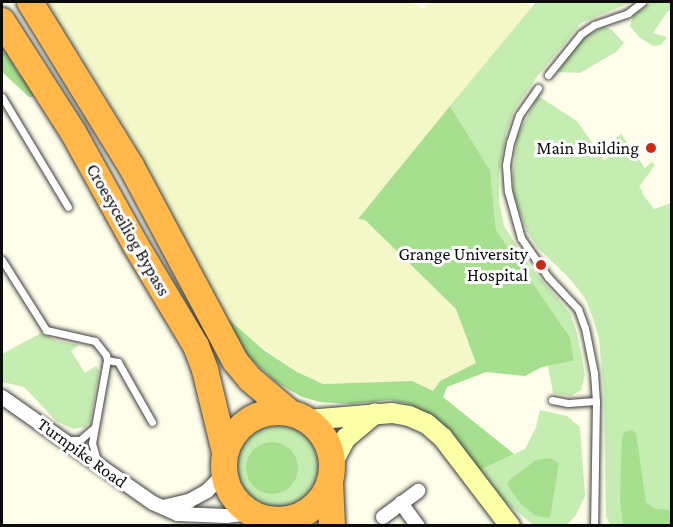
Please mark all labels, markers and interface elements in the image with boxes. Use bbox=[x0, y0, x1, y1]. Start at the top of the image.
place label: Main Building bbox=[537, 137, 639, 159]
marker: Main Building bbox=[644, 141, 658, 155]
street label: Croesyceiliog Bypass bbox=[81, 160, 175, 300]
place label: Grange University Hospital bbox=[398, 244, 528, 286]
marker: Grange University Hospital bbox=[532, 256, 550, 274]
street label: Turnpike Road bbox=[33, 413, 131, 493]

